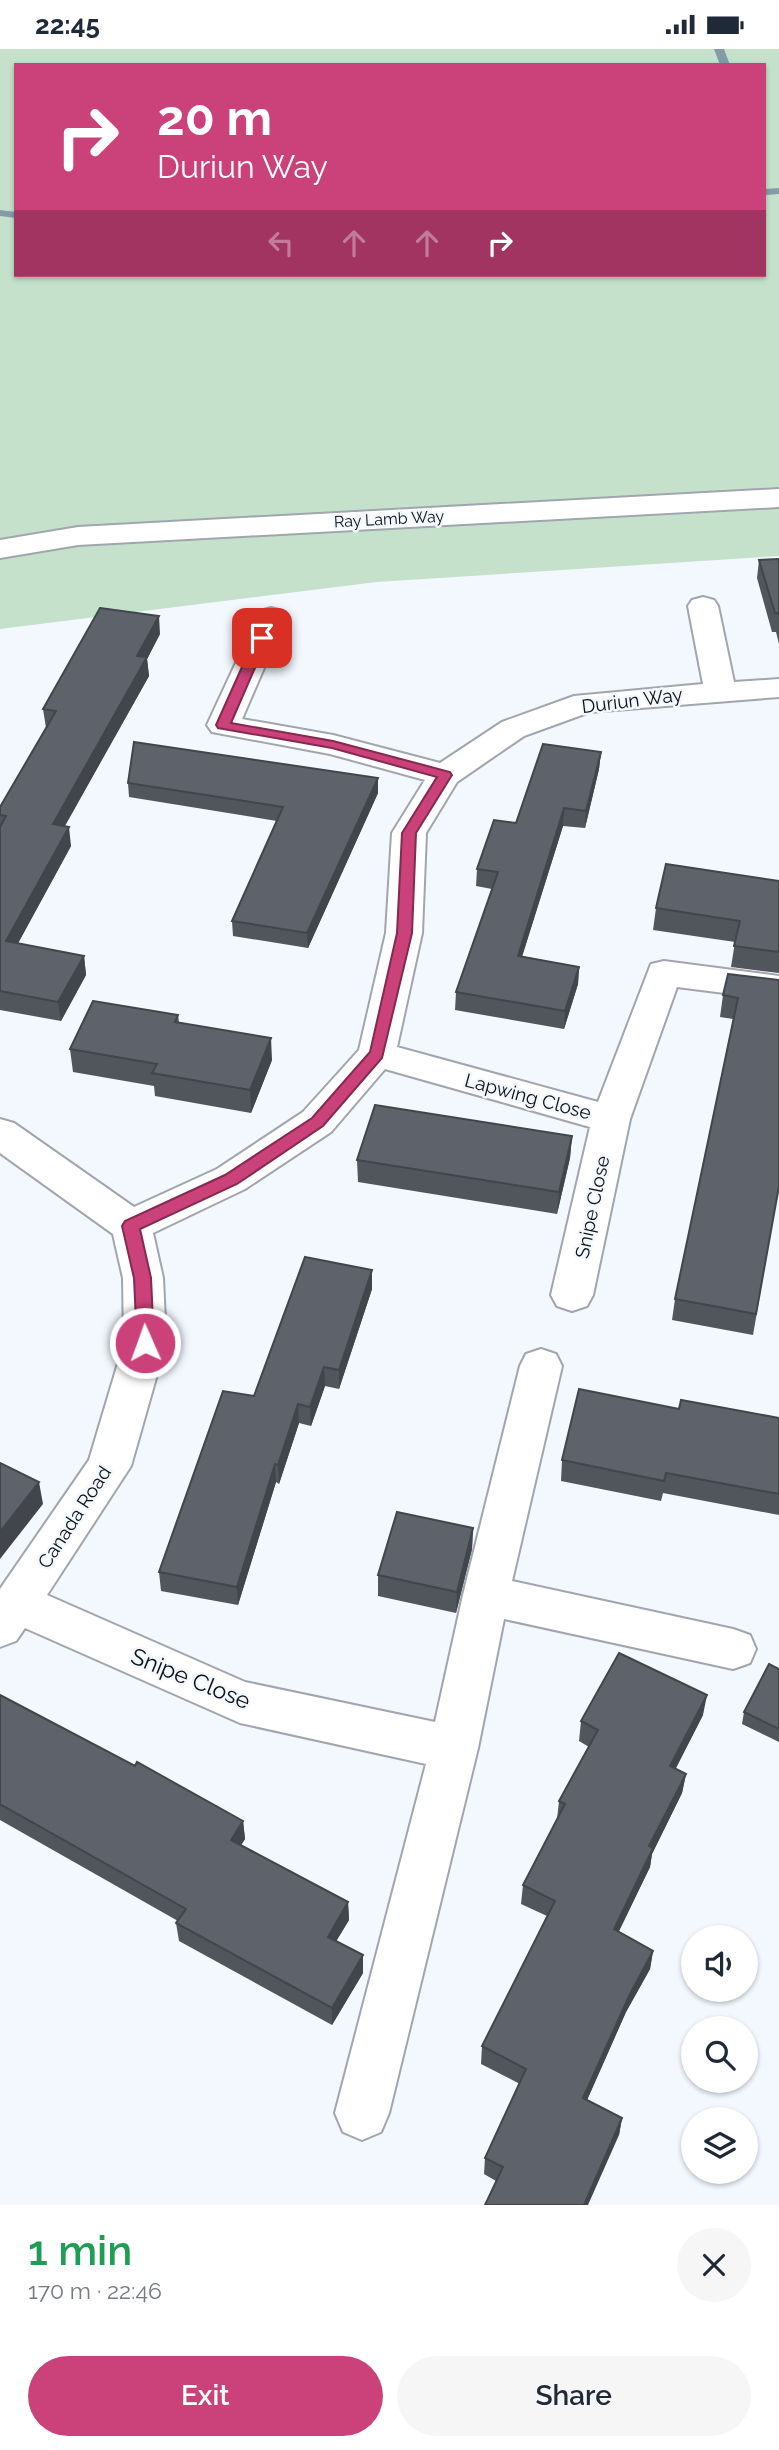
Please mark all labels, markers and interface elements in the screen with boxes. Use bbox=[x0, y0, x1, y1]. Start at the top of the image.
text: 22:45 bbox=[35, 10, 100, 40]
text: 20 m bbox=[157, 89, 272, 146]
icon: right bbox=[42, 91, 133, 182]
text: Duriun Way bbox=[157, 148, 328, 185]
icon: left bbox=[262, 224, 300, 262]
icon: ahead bbox=[335, 224, 373, 262]
icon: ahead bbox=[408, 224, 446, 262]
icon: right bbox=[481, 224, 519, 262]
street label: Ray Lamb Way bbox=[333, 507, 445, 531]
pin bbox=[232, 608, 292, 668]
icon: arrive bbox=[243, 619, 281, 657]
street label: Duriun Way bbox=[580, 683, 684, 717]
street label: Lapwing Close bbox=[462, 1069, 594, 1123]
street label: Snipe Close bbox=[570, 1154, 614, 1260]
position arrow bbox=[108, 1306, 182, 1380]
street label: Canada Road bbox=[33, 1462, 115, 1572]
street label: Snipe Close bbox=[127, 1642, 255, 1714]
map controls bbox=[681, 1925, 758, 2184]
button: sound bbox=[681, 1925, 758, 2002]
button: search bbox=[681, 2016, 758, 2093]
button: layers bbox=[681, 2107, 758, 2184]
text: 1 min bbox=[28, 2226, 132, 2275]
button: close bbox=[677, 2228, 751, 2302]
text: 170 m · 22:46 bbox=[28, 2277, 162, 2304]
button: Exit bbox=[28, 2356, 383, 2436]
button: Share bbox=[397, 2356, 751, 2436]

